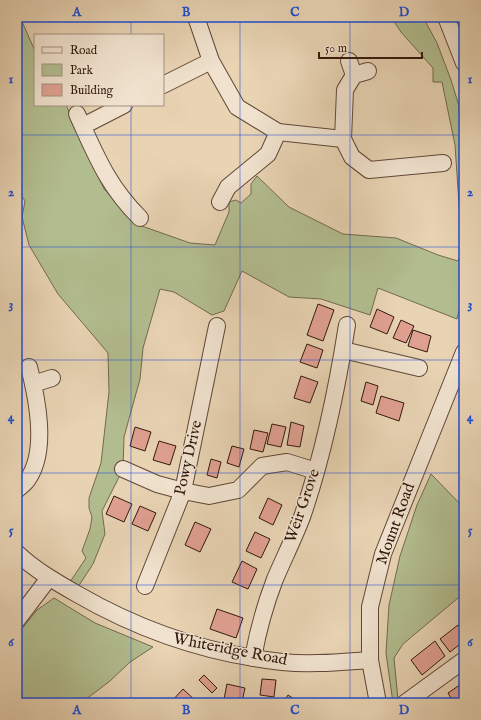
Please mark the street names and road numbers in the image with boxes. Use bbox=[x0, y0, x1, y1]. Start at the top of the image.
street label: Powy Drive bbox=[171, 418, 207, 498]
street label: Weir Grove bbox=[281, 466, 325, 546]
street label: Mount Road bbox=[372, 480, 420, 568]
street label: Whiteridge Road bbox=[171, 629, 289, 671]

